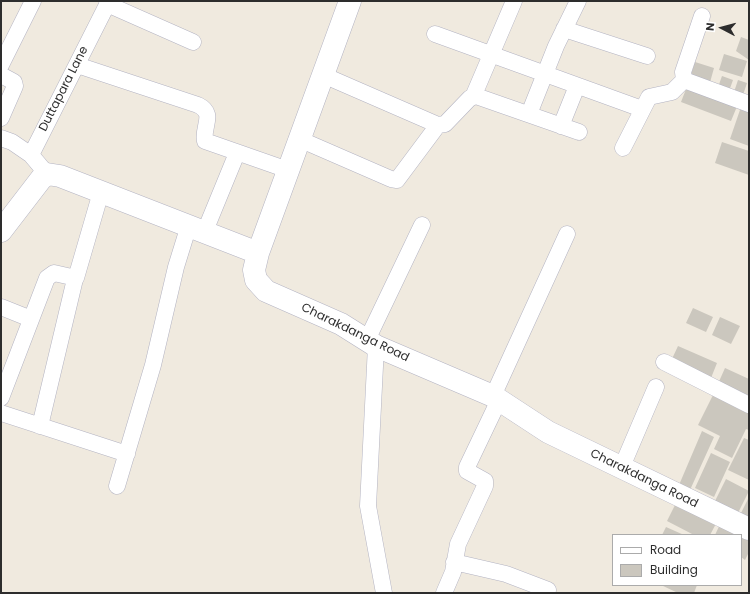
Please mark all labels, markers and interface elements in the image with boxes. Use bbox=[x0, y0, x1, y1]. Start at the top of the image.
north arrow bbox=[702, 8, 742, 48]
text: N bbox=[702, 22, 718, 32]
street label: Duttapara Lane bbox=[36, 44, 92, 134]
street label: Charakdanga Road bbox=[299, 301, 411, 365]
street label: Charakdanga Road bbox=[588, 447, 700, 511]
legend bbox=[612, 534, 742, 586]
text: Road bbox=[650, 541, 681, 558]
text: Building bbox=[650, 561, 698, 578]

